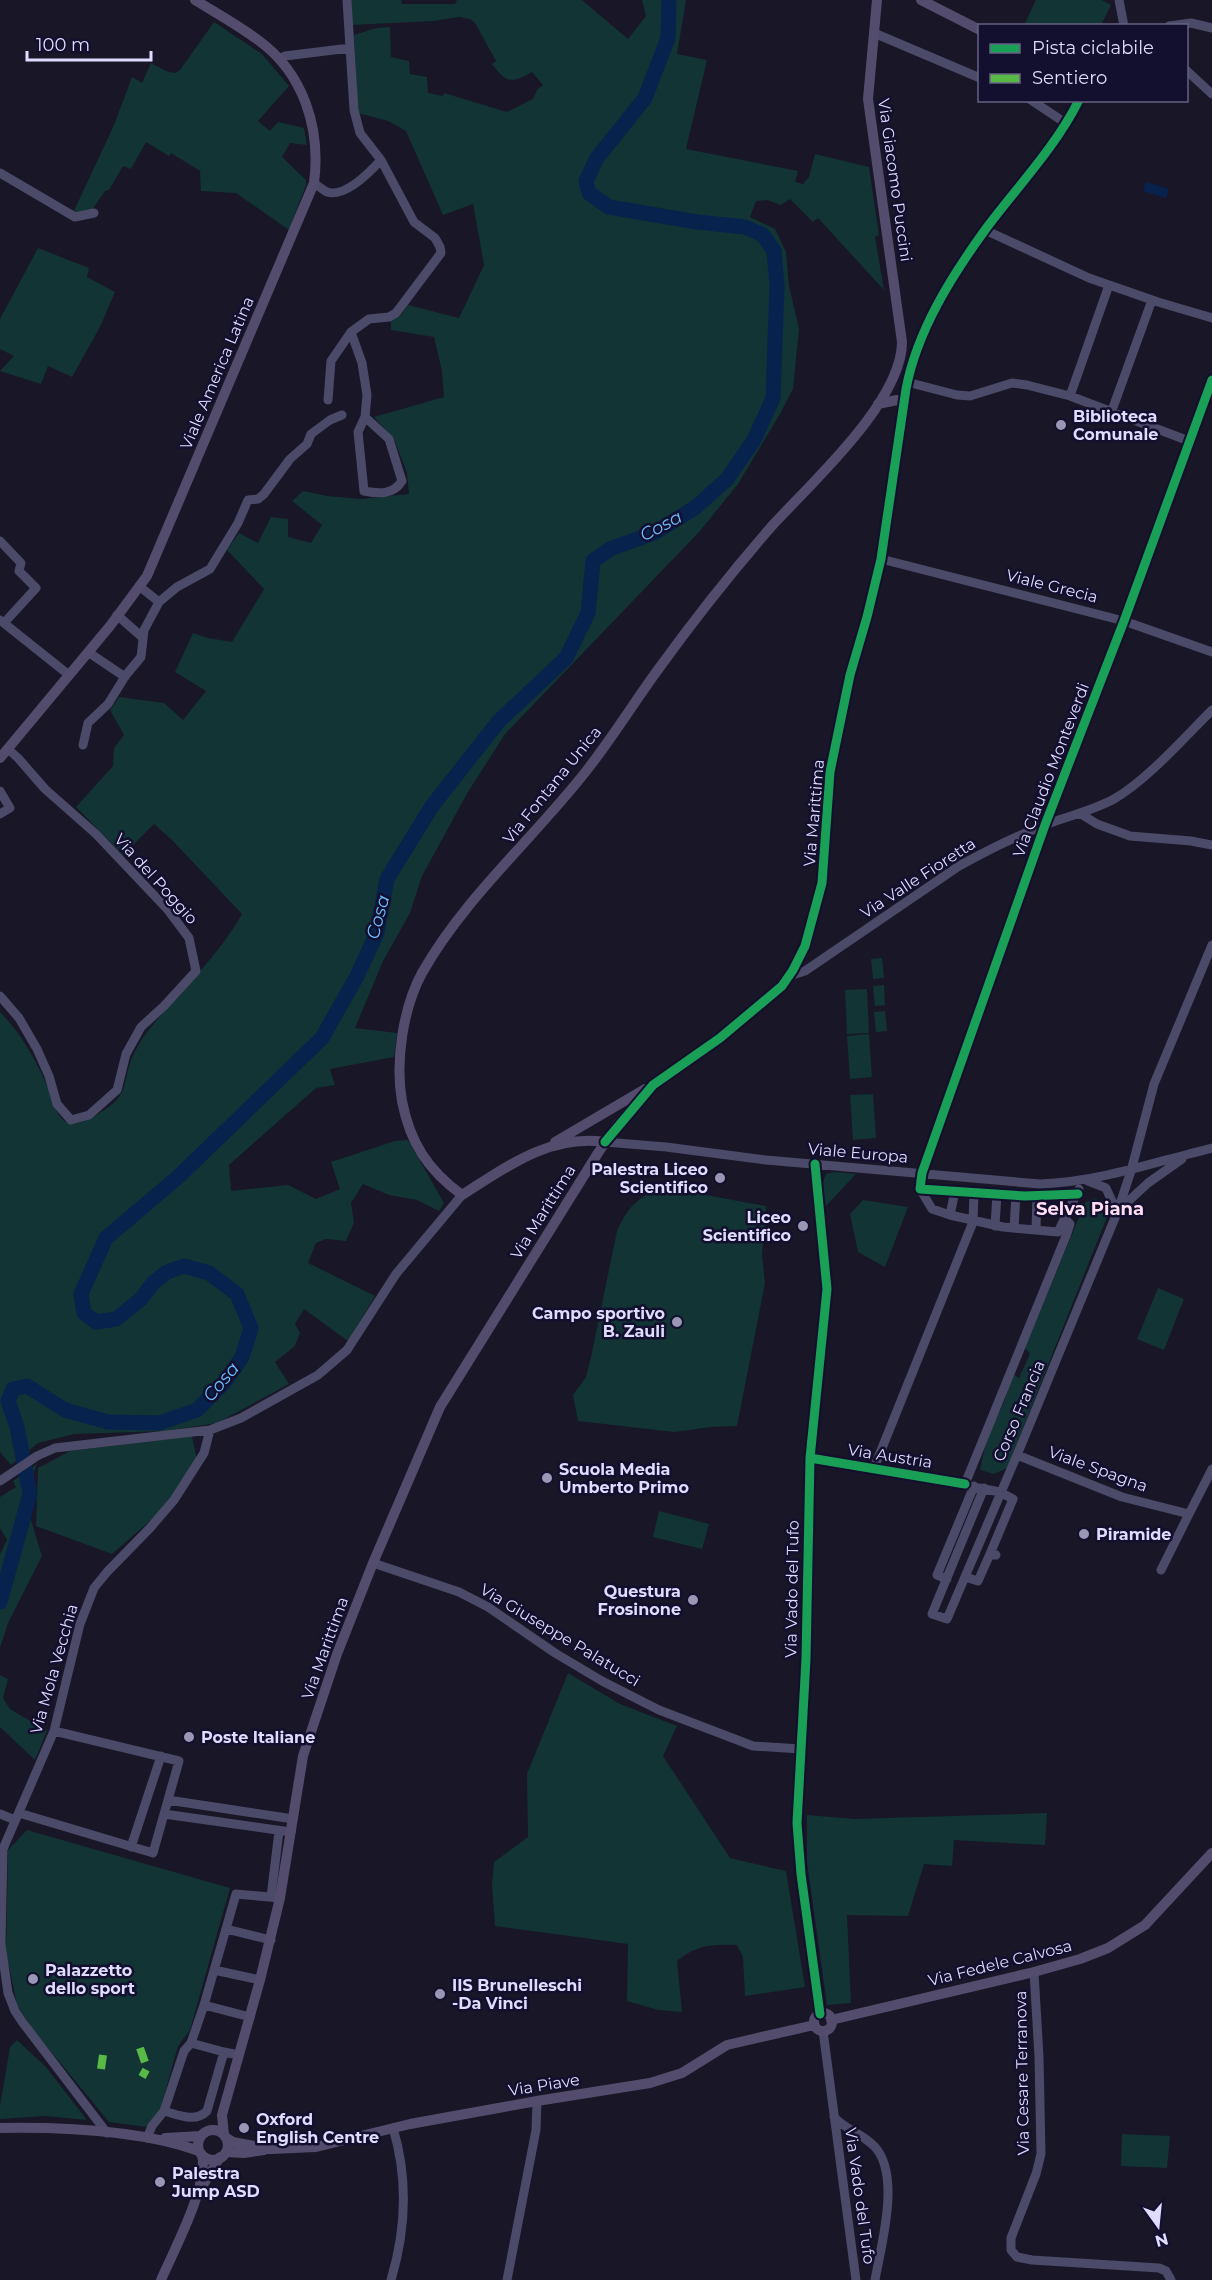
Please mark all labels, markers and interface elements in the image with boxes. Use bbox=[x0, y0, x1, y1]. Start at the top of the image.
scale bar bbox=[27, 24, 152, 62]
legend bbox=[978, 24, 1188, 102]
text: 100 m bbox=[36, 34, 90, 56]
text: Pista ciclabile bbox=[1032, 37, 1154, 59]
text: Sentiero bbox=[1032, 67, 1107, 89]
street label: Via Giacomo Puccini bbox=[874, 97, 916, 263]
street label: Viale America Latina bbox=[176, 294, 258, 452]
place label: Biblioteca Comunale bbox=[1073, 407, 1158, 444]
marker: Biblioteca Comunale bbox=[1054, 418, 1068, 432]
water label: Cosa bbox=[636, 506, 686, 546]
street label: Viale Grecia bbox=[1004, 565, 1100, 607]
street label: Via Claudio Monteverdi bbox=[1009, 680, 1093, 860]
street label: Via Fontana Unica bbox=[499, 722, 605, 848]
street label: Via Marittima bbox=[800, 759, 828, 867]
street label: Via del Poggio bbox=[110, 830, 202, 928]
street label: Via Valle Fioretta bbox=[857, 834, 979, 922]
water label: Cosa bbox=[362, 893, 394, 941]
street label: Viale Europa bbox=[807, 1139, 909, 1167]
place label: Palestra Liceo Scientifico bbox=[591, 1160, 708, 1197]
street label: Via Marittima bbox=[506, 1161, 580, 1263]
marker: Palestra Liceo Scientifico bbox=[713, 1171, 727, 1185]
district label: Selva Piana bbox=[1036, 1198, 1144, 1220]
place label: Liceo Scientifico bbox=[703, 1208, 791, 1245]
marker: Liceo Scientifico bbox=[796, 1219, 810, 1233]
place label: Campo sportivo B. Zauli bbox=[532, 1304, 665, 1341]
marker: Campo sportivo B. Zauli bbox=[670, 1315, 684, 1329]
water label: Cosa bbox=[198, 1358, 244, 1406]
street label: Corso Francia bbox=[989, 1358, 1049, 1464]
street label: Via Austria bbox=[846, 1440, 934, 1472]
street label: Viale Spagna bbox=[1046, 1442, 1150, 1496]
place label: Scuola Media Umberto Primo bbox=[559, 1460, 689, 1497]
marker: Scuola Media Umberto Primo bbox=[540, 1471, 554, 1485]
street label: Via Vado del Tufo bbox=[781, 1520, 803, 1658]
place label: Piramide bbox=[1096, 1525, 1171, 1544]
marker: Piramide bbox=[1077, 1527, 1091, 1541]
street label: Via Giuseppe Palatucci bbox=[477, 1580, 643, 1690]
place label: Questura Frosinone bbox=[598, 1582, 681, 1619]
marker: Questura Frosinone bbox=[686, 1593, 700, 1607]
street label: Via Marittima bbox=[298, 1594, 352, 1702]
street label: Via Mola Vecchia bbox=[26, 1602, 82, 1736]
place label: Poste Italiane bbox=[201, 1728, 315, 1747]
marker: Poste Italiane bbox=[182, 1730, 196, 1744]
street label: Via Fedele Calvosa bbox=[926, 1936, 1074, 1990]
place label: Palazzetto dello sport bbox=[45, 1961, 135, 1998]
marker: Palazzetto dello sport bbox=[26, 1972, 40, 1986]
place label: IIS Brunelleschi -Da Vinci bbox=[452, 1976, 582, 2013]
marker: IIS Brunelleschi -Da Vinci bbox=[433, 1987, 447, 2001]
street label: Via Cesare Terranova bbox=[1011, 1991, 1033, 2155]
street label: Via Piave bbox=[507, 2070, 581, 2100]
place label: Oxford English Centre bbox=[256, 2110, 379, 2147]
marker: Oxford English Centre bbox=[237, 2121, 251, 2135]
street label: Via Vado del Tufo bbox=[841, 2127, 879, 2265]
place label: Palestra Jump ASD bbox=[171, 2164, 260, 2201]
marker: Palestra Jump ASD bbox=[153, 2175, 167, 2189]
north arrow bbox=[1128, 2196, 1188, 2256]
text: N bbox=[1153, 2229, 1170, 2251]

